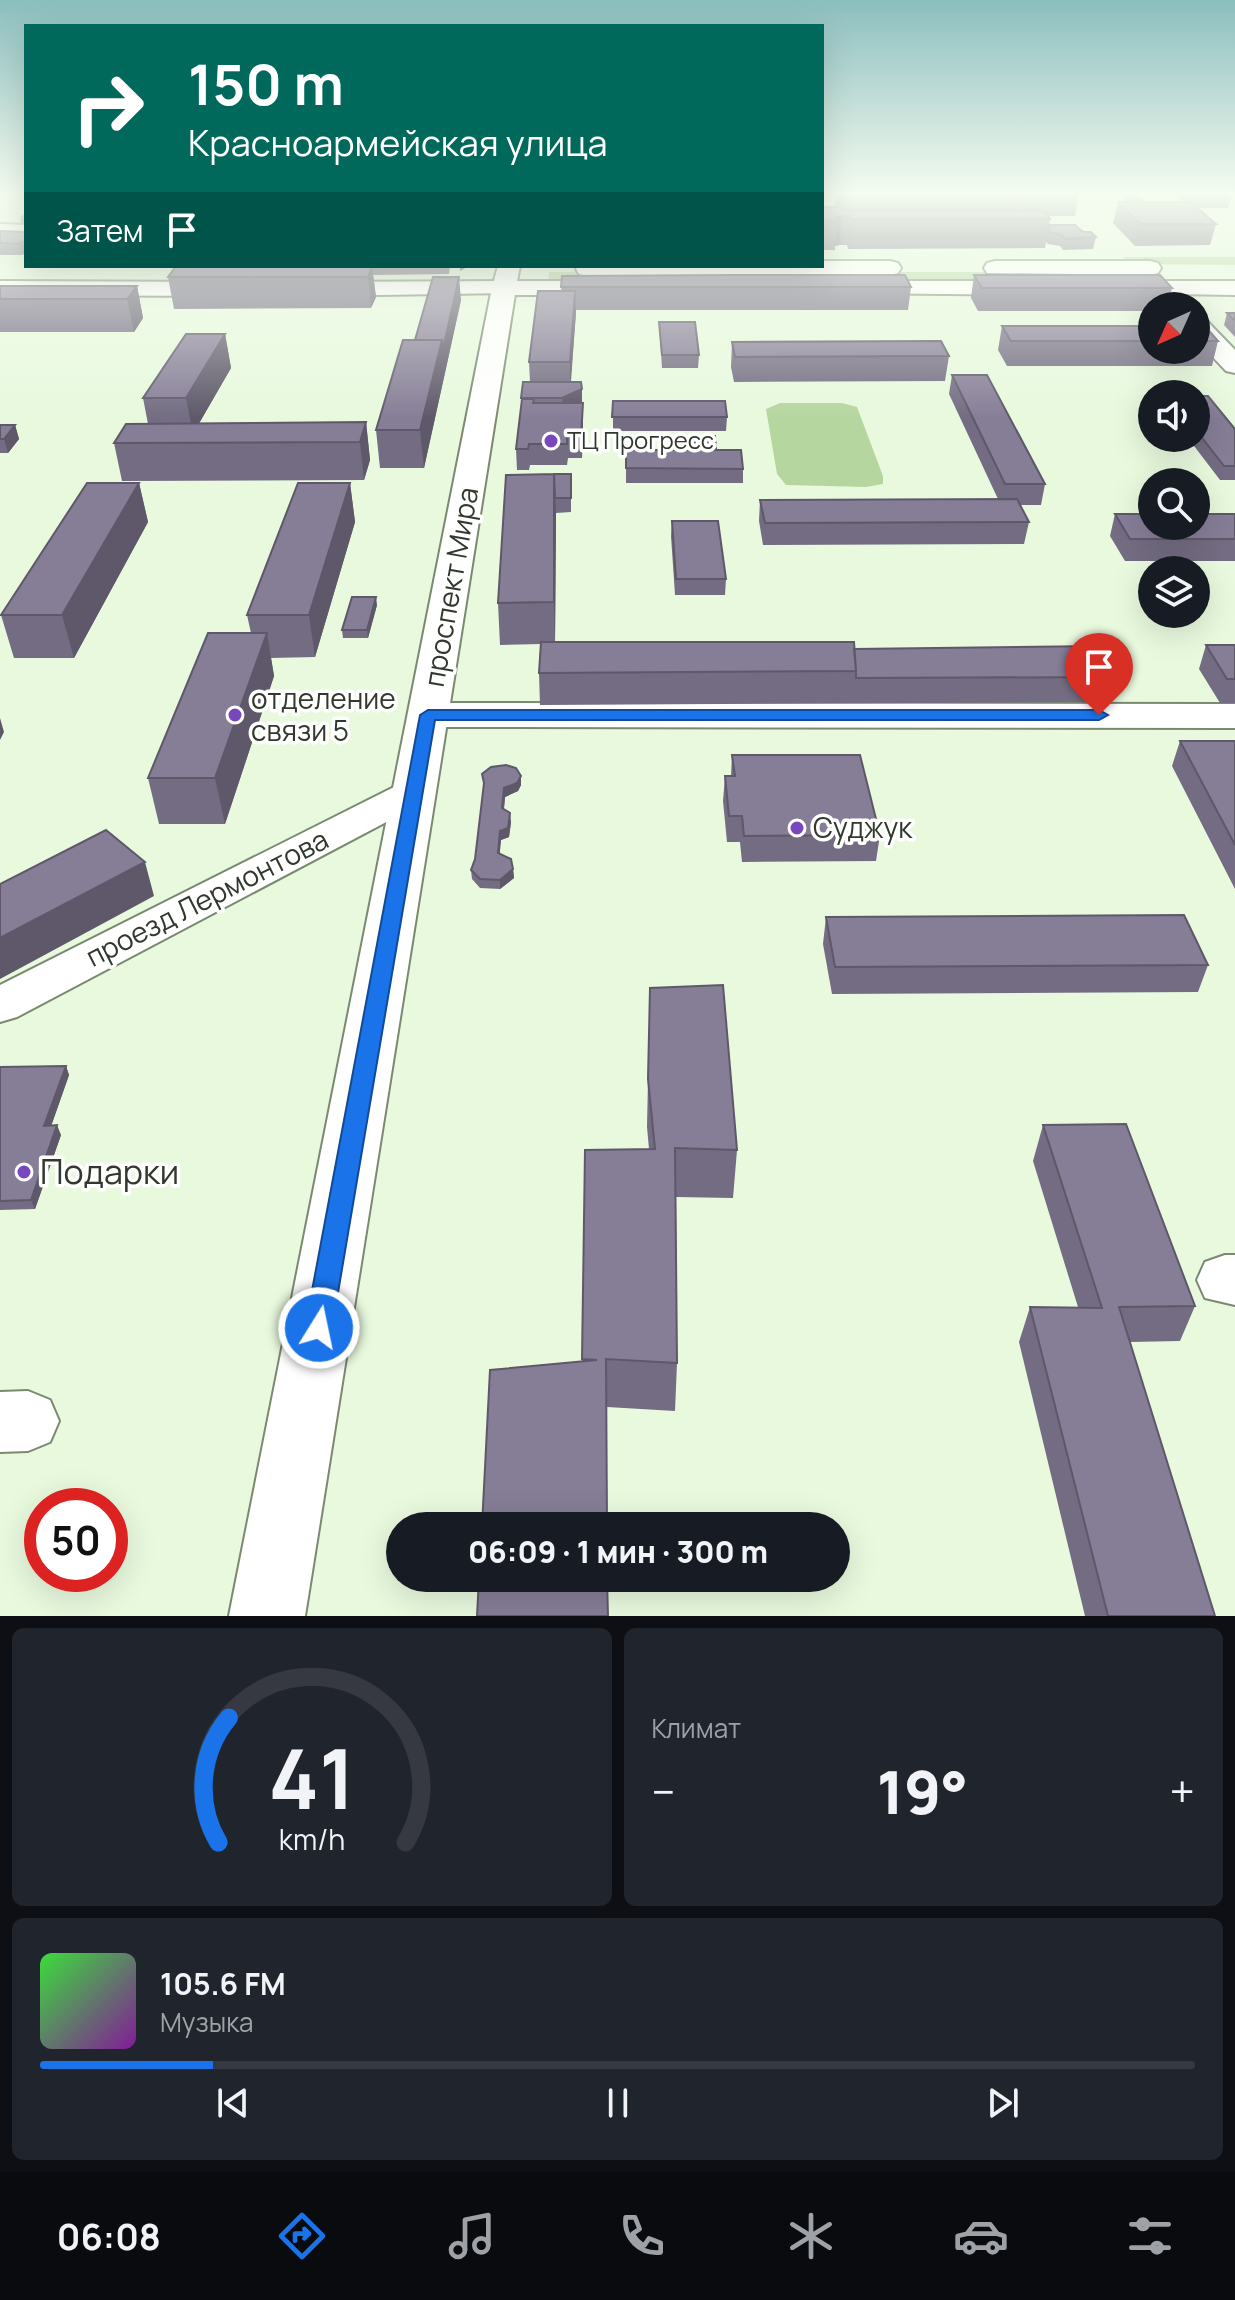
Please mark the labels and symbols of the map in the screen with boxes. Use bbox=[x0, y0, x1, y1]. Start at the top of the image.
north arrow bbox=[1138, 292, 1210, 364]
place label: ТЦ Прогресс bbox=[567, 423, 714, 456]
marker: ТЦ Прогресс bbox=[542, 432, 560, 450]
street label: проспект Мира bbox=[414, 484, 486, 690]
pin bbox=[1065, 633, 1133, 715]
place label: отделение связи 5 bbox=[251, 679, 396, 749]
marker: отделение связи 5 bbox=[226, 706, 244, 724]
place label: Суджук bbox=[813, 808, 913, 846]
street label: проезд Лермонтова bbox=[79, 819, 334, 975]
marker: Суджук bbox=[788, 819, 806, 837]
place label: Подарки bbox=[40, 1148, 179, 1194]
marker: Подарки bbox=[15, 1163, 33, 1181]
position arrow bbox=[277, 1286, 361, 1370]
speed limit sign: 50 bbox=[24, 1488, 128, 1592]

